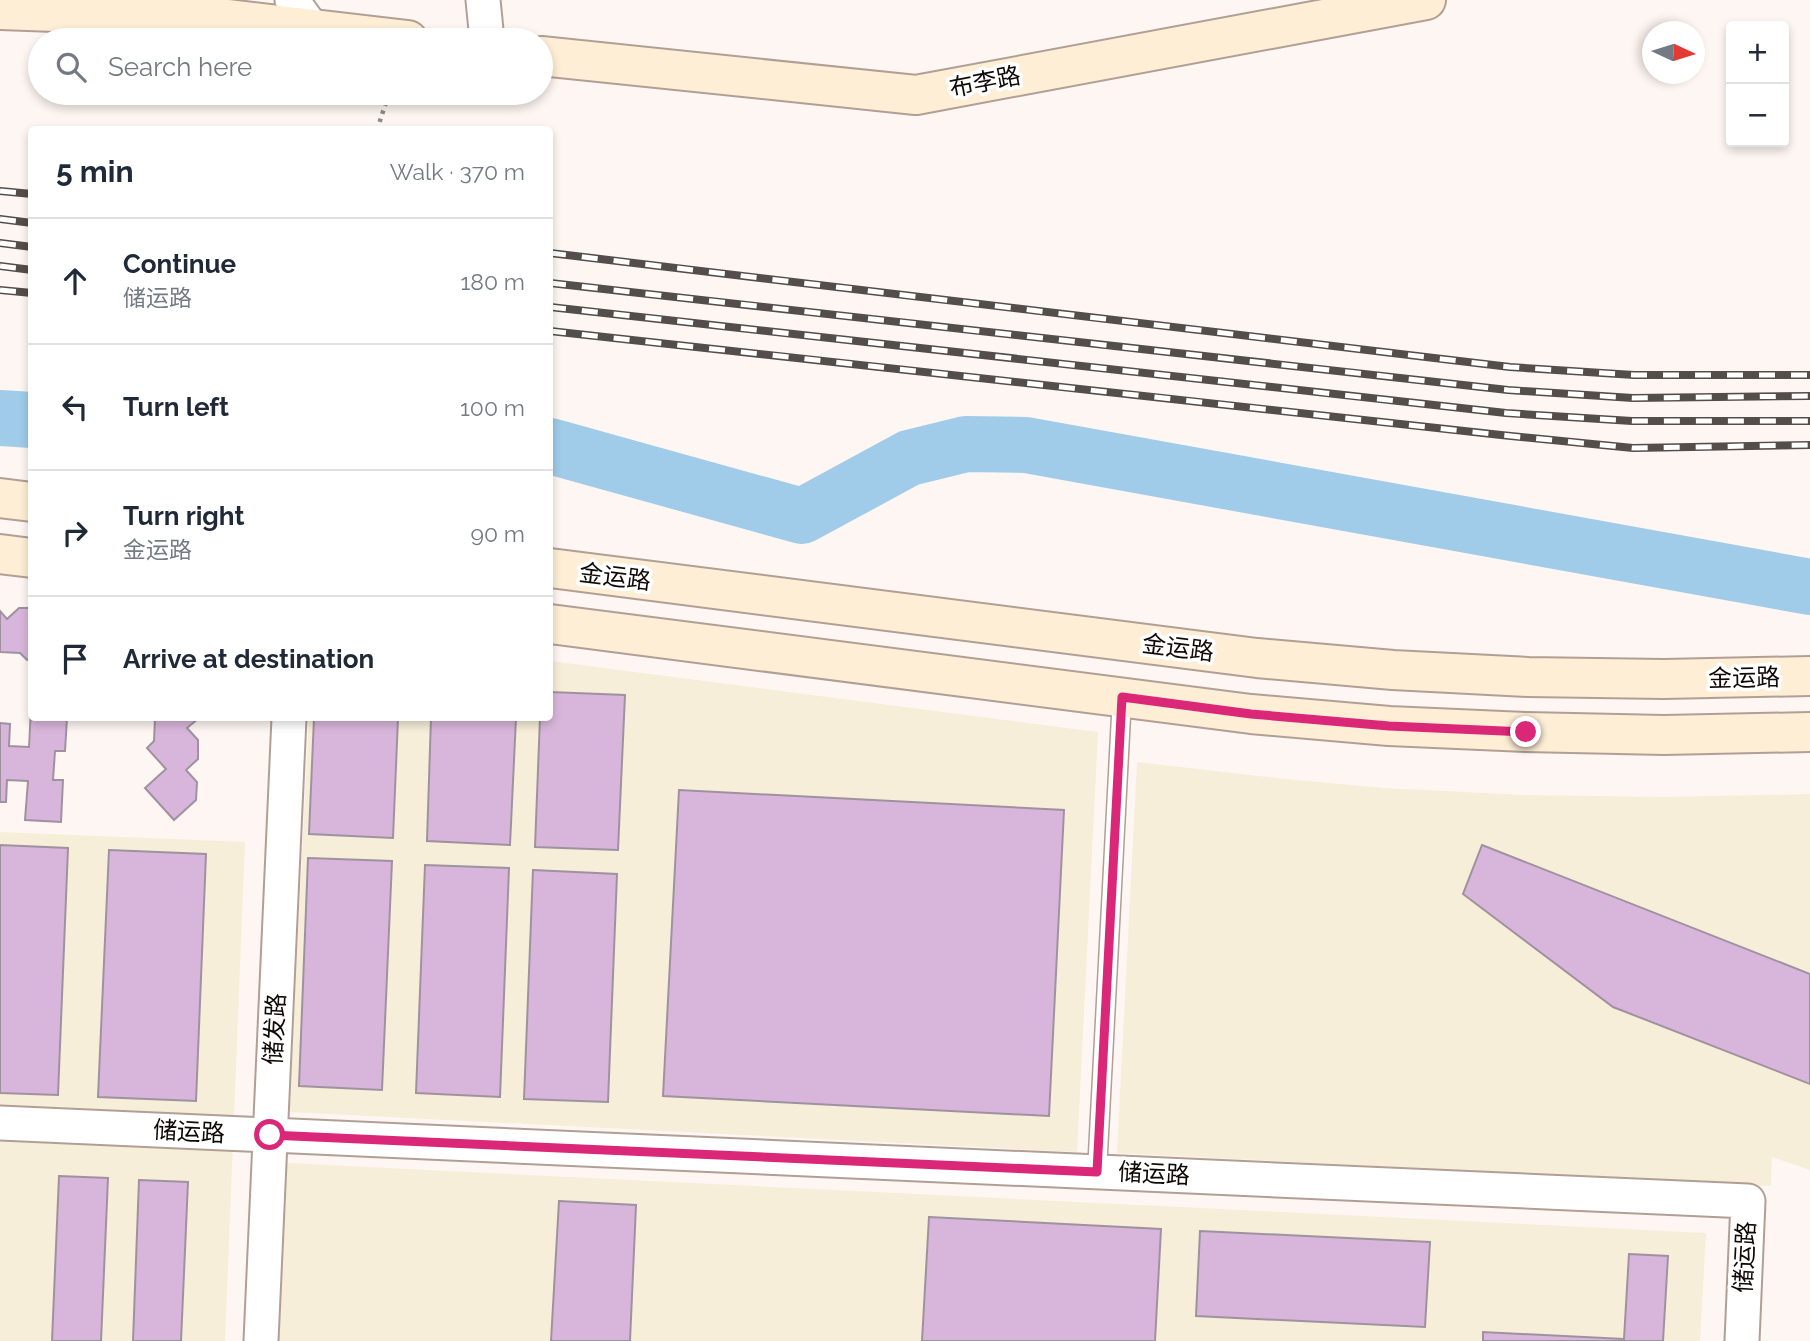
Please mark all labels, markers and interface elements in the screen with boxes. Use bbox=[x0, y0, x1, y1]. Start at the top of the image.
north arrow bbox=[1642, 21, 1705, 84]
map controls bbox=[1726, 21, 1789, 147]
button: + bbox=[1726, 21, 1789, 84]
search box bbox=[28, 28, 553, 105]
icon: search bbox=[52, 48, 90, 86]
text: Search here bbox=[108, 52, 252, 82]
street label: 布李路 bbox=[947, 60, 1023, 103]
button: − bbox=[1726, 84, 1789, 147]
text: 5 min bbox=[56, 154, 134, 189]
text: Walk · 370 m bbox=[390, 158, 525, 185]
text: Continue bbox=[123, 249, 236, 279]
icon: ahead bbox=[56, 262, 94, 300]
text: 180 m bbox=[460, 268, 525, 295]
text: 储运路 bbox=[123, 284, 192, 311]
icon: left bbox=[56, 388, 94, 426]
text: Turn left bbox=[123, 392, 229, 422]
text: 100 m bbox=[460, 394, 525, 421]
text: Turn right bbox=[123, 501, 244, 531]
icon: right bbox=[56, 514, 94, 552]
text: 90 m bbox=[470, 520, 525, 547]
text: 金运路 bbox=[123, 536, 192, 563]
street label: 金运路 bbox=[578, 558, 653, 595]
street label: 金运路 bbox=[1141, 629, 1216, 666]
icon: arrive bbox=[56, 640, 94, 678]
text: Arrive at destination bbox=[123, 644, 374, 674]
street label: 金运路 bbox=[1708, 662, 1780, 693]
route end bbox=[1510, 716, 1541, 747]
street label: 储发路 bbox=[258, 992, 291, 1066]
street label: 储运路 bbox=[152, 1115, 226, 1148]
route start bbox=[254, 1119, 285, 1150]
street label: 储运路 bbox=[1117, 1157, 1191, 1190]
street label: 储运路 bbox=[1728, 1220, 1761, 1294]

